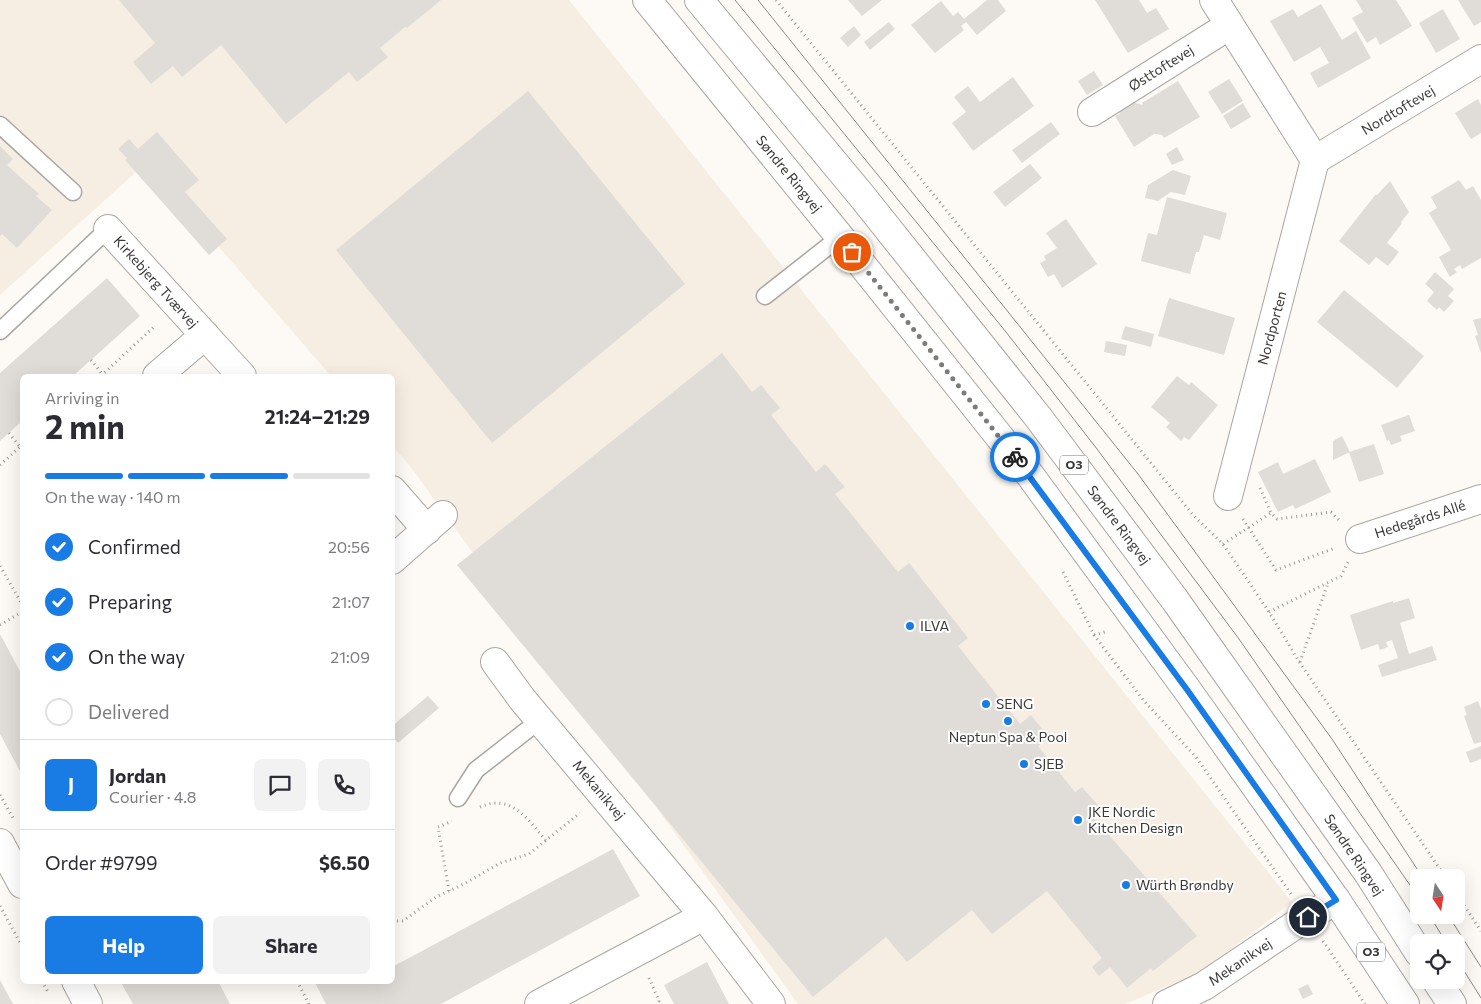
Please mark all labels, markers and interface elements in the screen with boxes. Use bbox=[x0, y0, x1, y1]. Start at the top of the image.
street label: Østtoftevej bbox=[1125, 41, 1196, 94]
street label: Nordtoftevej bbox=[1358, 81, 1437, 138]
street label: Søndre Ringvej bbox=[753, 132, 826, 216]
pin bbox=[831, 231, 873, 273]
street label: Kirkebjerg Tværvej bbox=[110, 232, 202, 331]
icon: bag bbox=[838, 238, 866, 266]
street label: Nordporten bbox=[1254, 289, 1290, 367]
text: Arriving in bbox=[45, 388, 119, 407]
text: 21:24–21:29 bbox=[265, 405, 370, 428]
text: 2 min bbox=[45, 406, 125, 446]
courier bbox=[990, 432, 1040, 482]
icon: bike bbox=[1001, 443, 1029, 471]
road number: O3 bbox=[1060, 456, 1088, 474]
street label: Søndre Ringvej bbox=[1084, 482, 1155, 568]
text: On the way · 140 m bbox=[45, 487, 180, 506]
street label: Hedegårds Allé bbox=[1372, 496, 1468, 541]
icon: check bbox=[45, 533, 73, 561]
text: Confirmed bbox=[88, 535, 181, 558]
text: 20:56 bbox=[328, 537, 370, 556]
icon: check bbox=[45, 588, 73, 616]
text: Preparing bbox=[88, 590, 172, 613]
text: 21:07 bbox=[332, 592, 370, 611]
place label: ILVA bbox=[920, 617, 949, 634]
marker: ILVA bbox=[904, 620, 916, 632]
icon: check bbox=[45, 643, 73, 671]
text: On the way bbox=[88, 645, 185, 668]
text: 21:09 bbox=[330, 647, 370, 666]
place label: SENG bbox=[996, 695, 1033, 712]
marker: SENG bbox=[980, 698, 992, 710]
text: Delivered bbox=[88, 700, 169, 723]
marker: Neptun Spa & Pool bbox=[1002, 715, 1014, 727]
place label: Neptun Spa & Pool bbox=[949, 728, 1067, 745]
place label: SJEB bbox=[1034, 755, 1064, 772]
street label: Mekanikvej bbox=[569, 756, 629, 823]
marker: SJEB bbox=[1018, 758, 1030, 770]
button: chat bbox=[254, 759, 306, 811]
button: phone bbox=[318, 759, 370, 811]
text: Jordan bbox=[109, 764, 166, 787]
text: J bbox=[68, 773, 74, 796]
text: Courier · 4.8 bbox=[109, 787, 196, 806]
place label: JKE Nordic Kitchen Design bbox=[1088, 803, 1183, 836]
street label: Søndre Ringvej bbox=[1321, 811, 1388, 899]
marker: JKE Nordic Kitchen Design bbox=[1072, 814, 1084, 826]
text: Order #9799 bbox=[45, 851, 158, 874]
text: $6.50 bbox=[319, 851, 370, 874]
north arrow bbox=[1410, 869, 1465, 924]
map controls bbox=[1410, 869, 1465, 989]
place label: Würth Brøndby bbox=[1136, 876, 1234, 893]
marker: Würth Brøndby bbox=[1120, 879, 1132, 891]
pin bbox=[1287, 896, 1329, 938]
icon: home bbox=[1294, 903, 1322, 931]
button: Help bbox=[45, 916, 203, 974]
button: Share bbox=[213, 916, 370, 974]
street label: Mekanikvej bbox=[1205, 934, 1275, 989]
button: locate bbox=[1410, 934, 1465, 989]
road number: O3 bbox=[1357, 942, 1385, 962]

